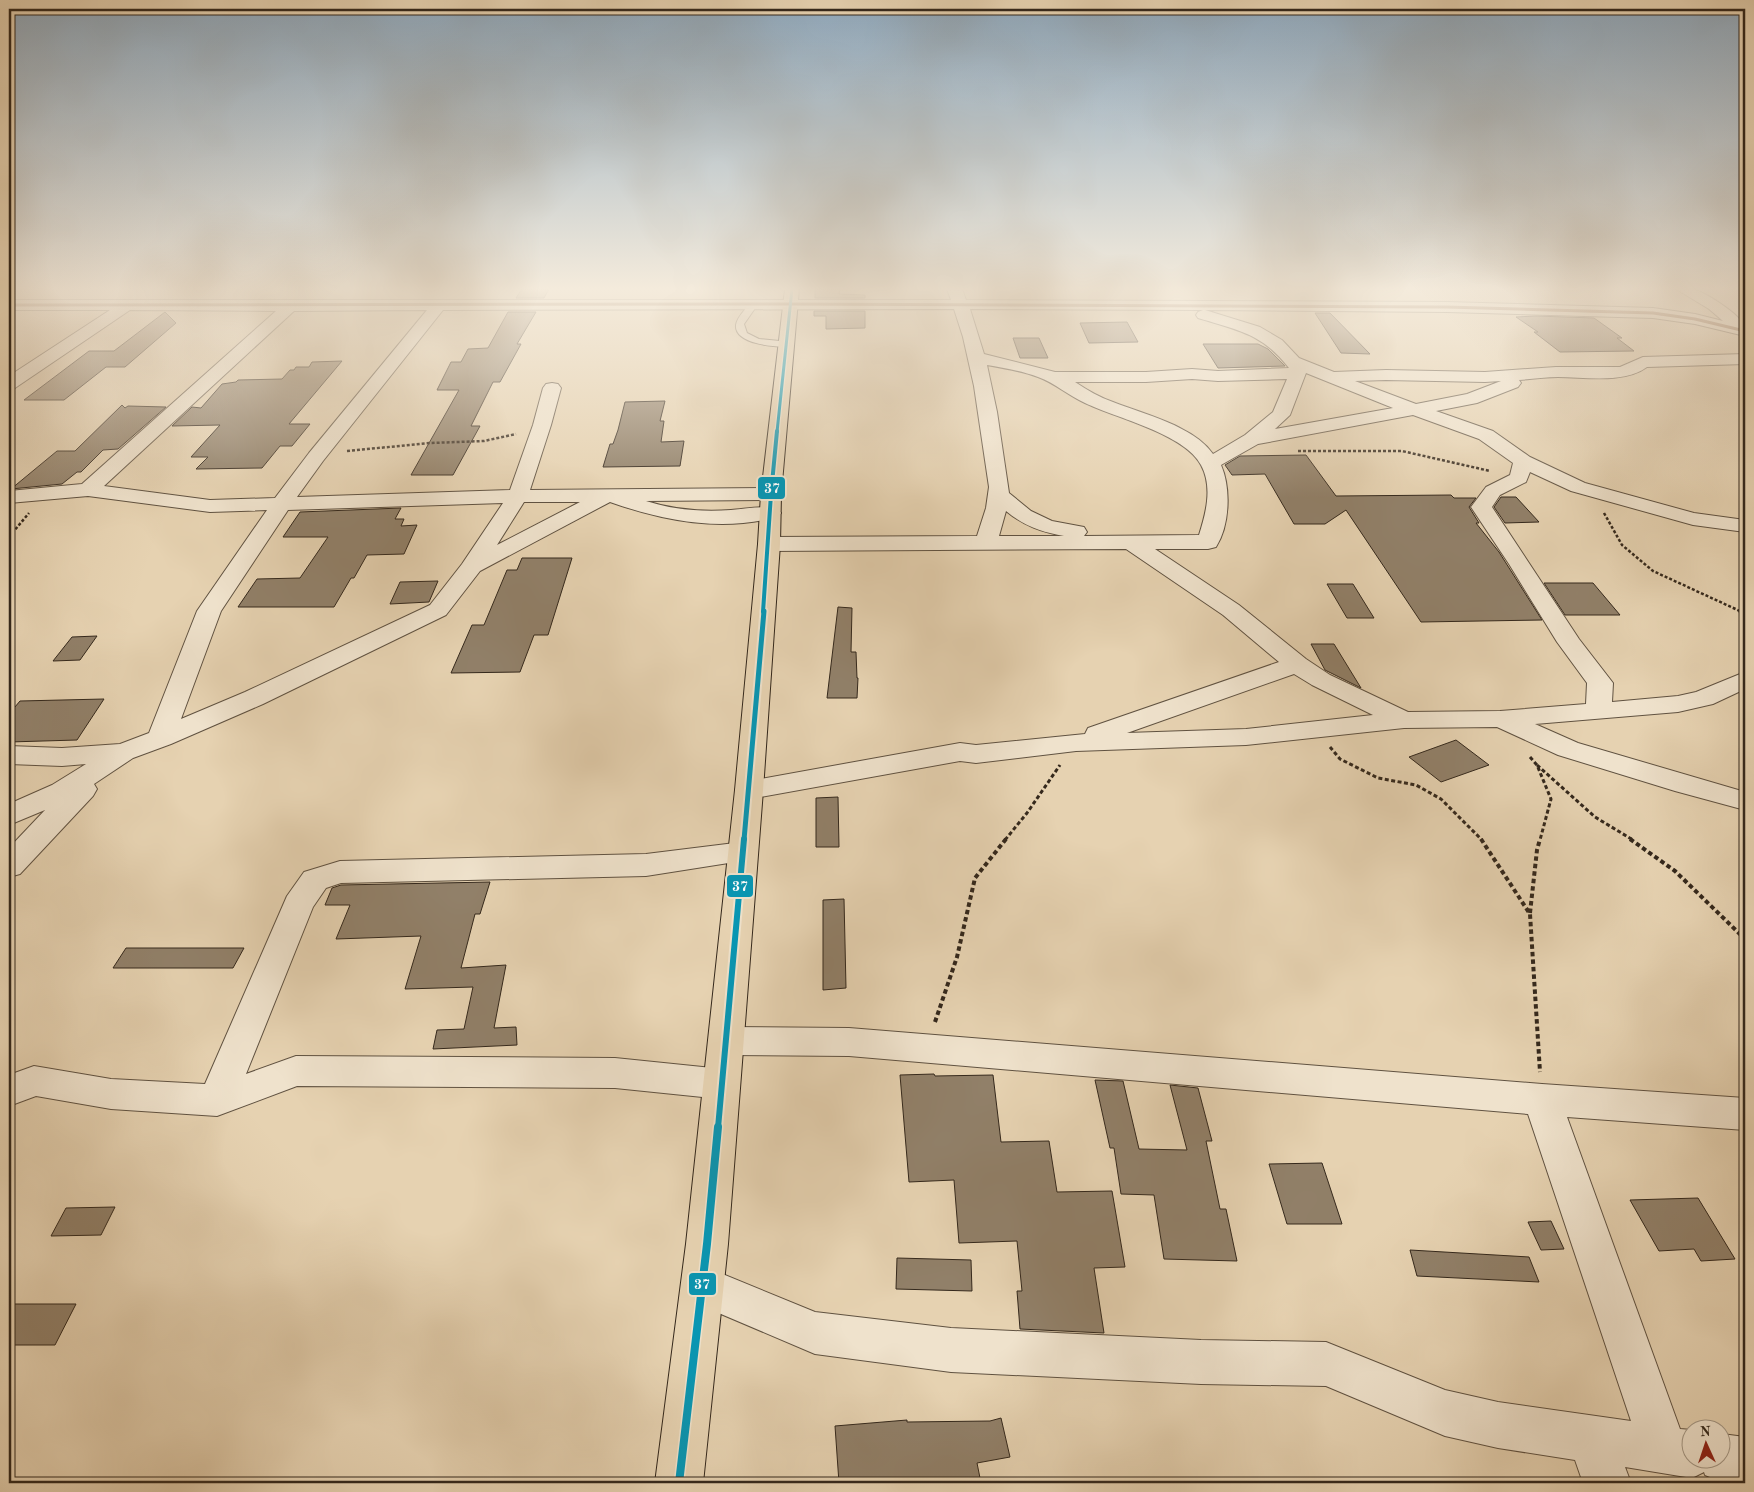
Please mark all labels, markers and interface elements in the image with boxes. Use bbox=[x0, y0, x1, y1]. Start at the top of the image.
line badge: 37 bbox=[757, 476, 786, 500]
text: 37 bbox=[764, 482, 780, 496]
line badge: 37 bbox=[726, 874, 754, 898]
text: 37 bbox=[732, 880, 748, 894]
line badge: 37 bbox=[688, 1272, 717, 1296]
text: 37 bbox=[694, 1278, 710, 1292]
north arrow bbox=[1682, 1420, 1732, 1470]
text: N bbox=[1700, 1425, 1711, 1439]

